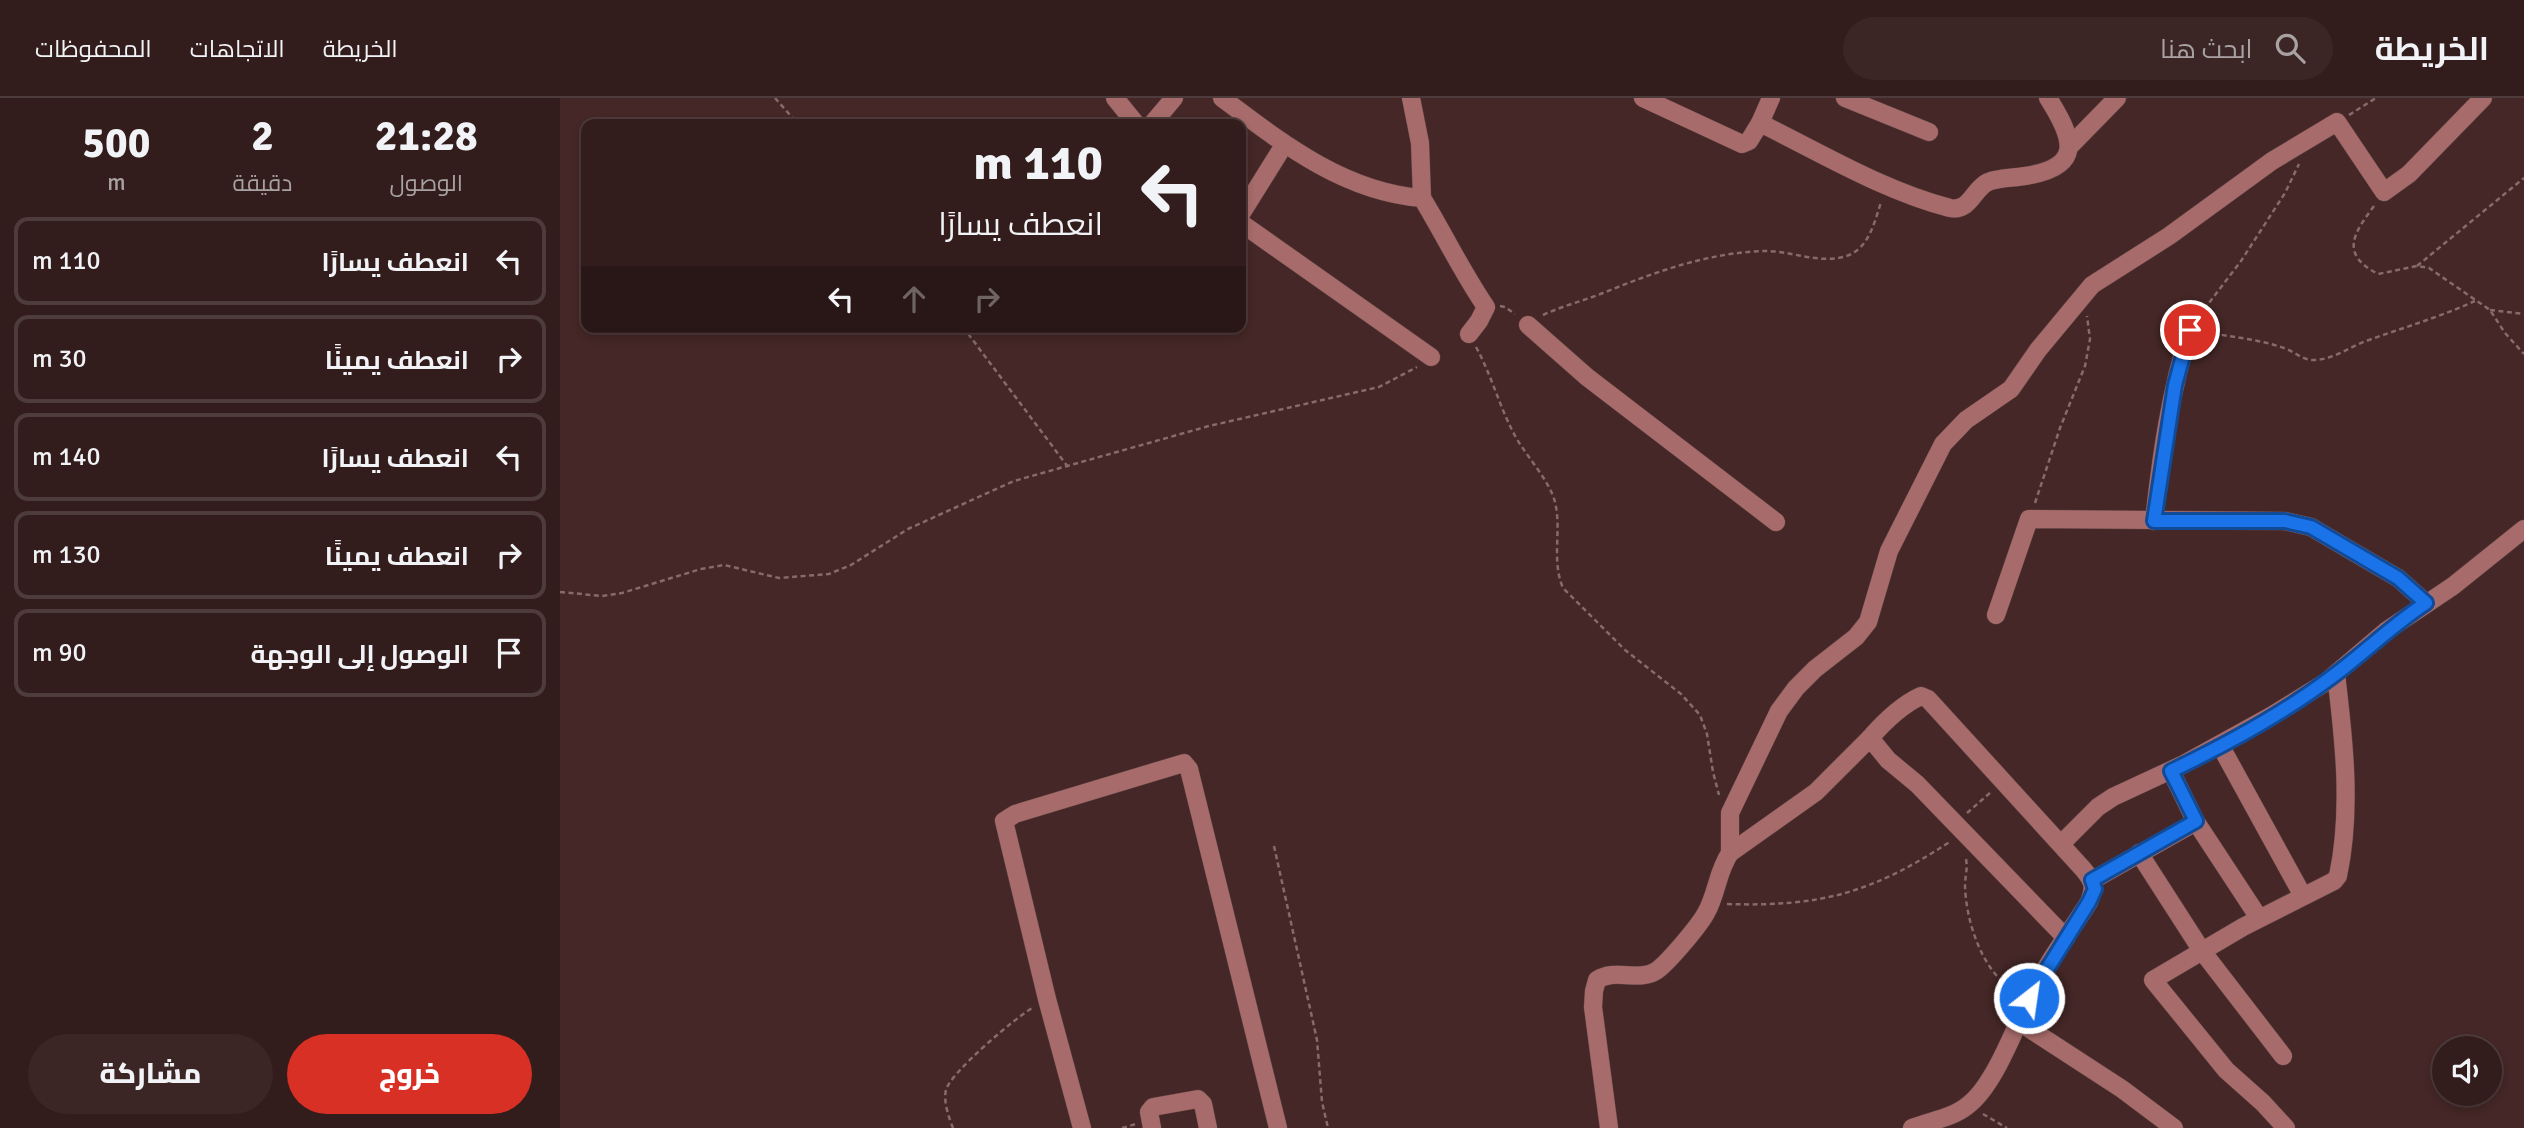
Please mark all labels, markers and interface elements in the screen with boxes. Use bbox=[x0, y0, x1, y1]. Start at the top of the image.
search box bbox=[1843, 17, 2333, 80]
icon: search bbox=[2271, 29, 2309, 67]
text: الخريطة bbox=[2375, 29, 2489, 70]
text: المحفوظات bbox=[35, 34, 152, 64]
text: الاتجاهات bbox=[190, 34, 285, 64]
text: الخريطة bbox=[323, 34, 398, 64]
text: ابحث هنا bbox=[2160, 34, 2253, 66]
text: 2 bbox=[251, 111, 274, 162]
text: 21:28 bbox=[375, 111, 478, 162]
text: 500 bbox=[82, 118, 150, 169]
text: 110 m bbox=[973, 133, 1103, 193]
icon: left bbox=[1127, 147, 1218, 238]
text: m bbox=[107, 168, 125, 197]
text: دقيقة bbox=[233, 169, 292, 198]
text: الوصول bbox=[390, 169, 463, 198]
text: انعطف يسارًا bbox=[938, 205, 1103, 244]
icon: left bbox=[490, 242, 528, 280]
text: 110 m bbox=[32, 245, 101, 277]
text: انعطف يسارًا bbox=[321, 247, 469, 279]
icon: left bbox=[822, 280, 860, 318]
icon: ahead bbox=[895, 280, 933, 318]
icon: right bbox=[968, 280, 1006, 318]
pin bbox=[2160, 300, 2220, 360]
icon: arrive bbox=[2171, 311, 2209, 349]
icon: right bbox=[490, 340, 528, 378]
text: 30 m bbox=[32, 343, 87, 375]
text: انعطف يمينًا bbox=[325, 345, 469, 377]
icon: left bbox=[490, 438, 528, 476]
text: 140 m bbox=[32, 441, 101, 473]
text: انعطف يسارًا bbox=[321, 443, 469, 475]
icon: right bbox=[490, 536, 528, 574]
text: 130 m bbox=[32, 539, 101, 571]
text: انعطف يمينًا bbox=[325, 541, 469, 573]
icon: arrive bbox=[490, 634, 528, 672]
text: 90 m bbox=[32, 637, 87, 669]
text: الوصول إلى الوجهة bbox=[250, 639, 469, 671]
position arrow bbox=[1992, 961, 2066, 1035]
button: مشاركة bbox=[28, 1034, 273, 1114]
button: خروج bbox=[287, 1034, 532, 1114]
map controls bbox=[2432, 1036, 2502, 1106]
button: sound bbox=[2432, 1036, 2502, 1106]

